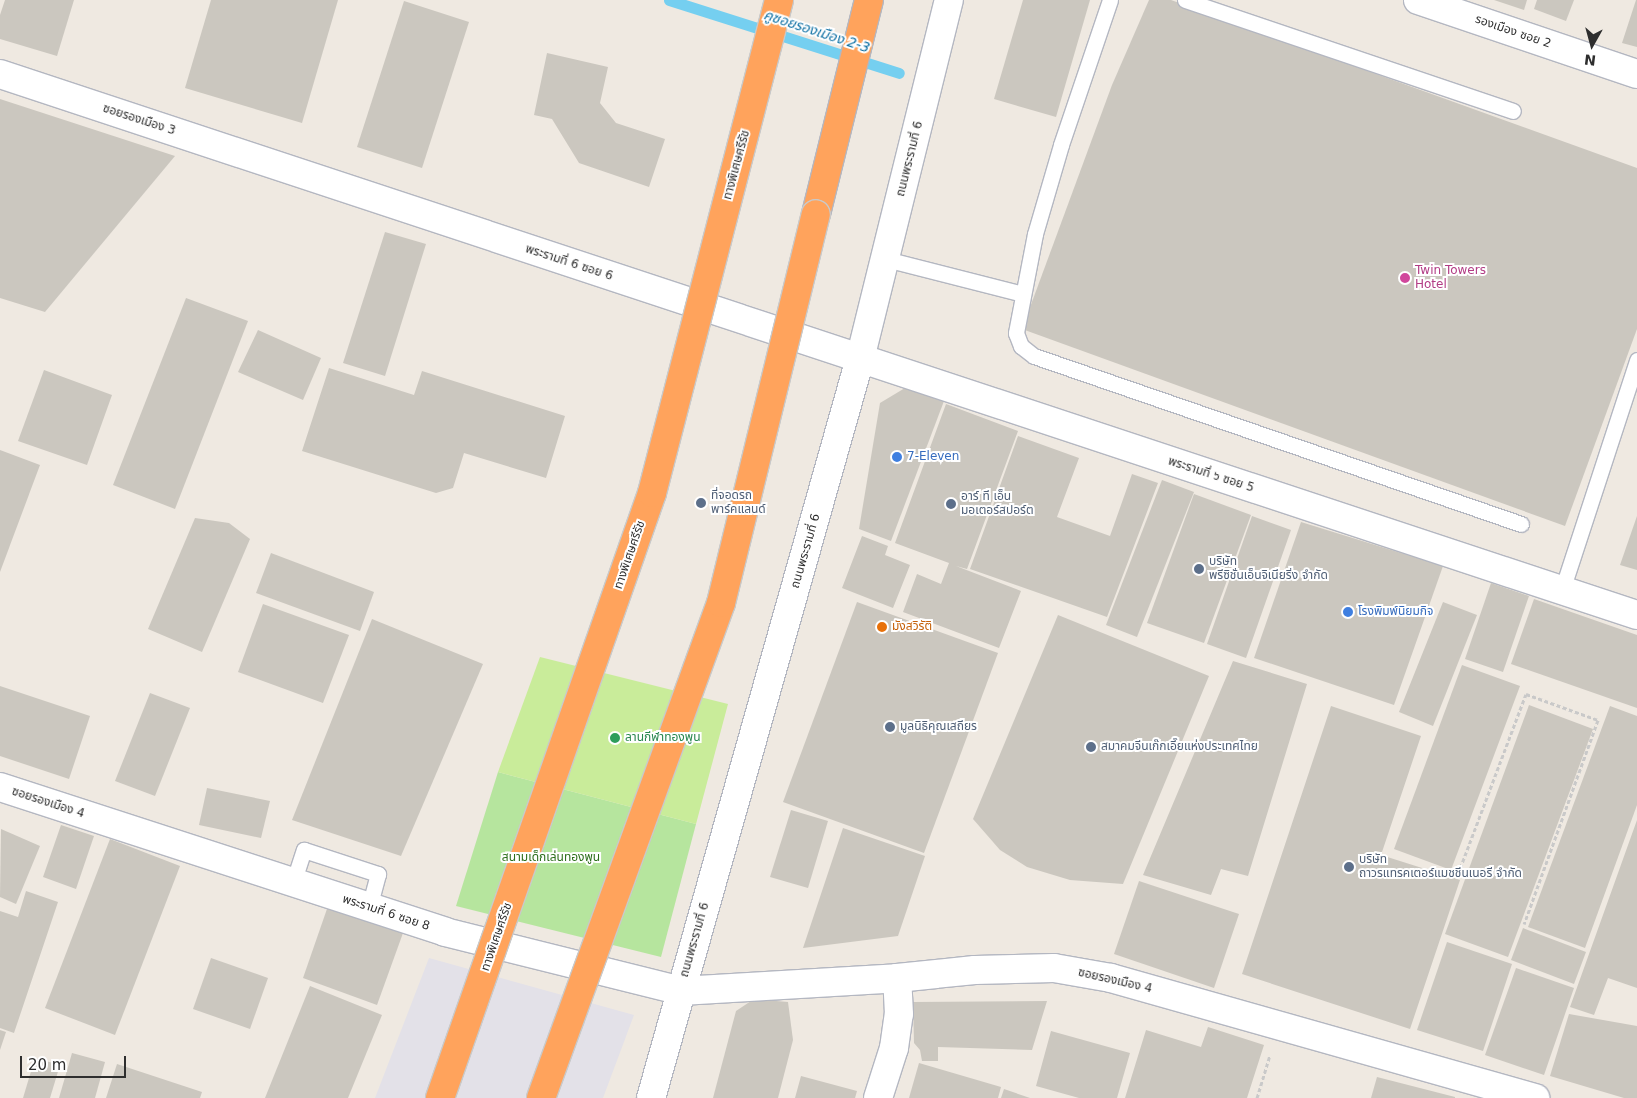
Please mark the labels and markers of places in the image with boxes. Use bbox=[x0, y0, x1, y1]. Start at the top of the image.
place label: Twin Towers Hotel bbox=[1415, 264, 1486, 292]
marker: Twin Towers Hotel bbox=[1399, 272, 1411, 284]
place label: 7-Eleven bbox=[907, 450, 959, 464]
marker: 7-Eleven bbox=[891, 451, 903, 463]
place label: ที่จอดรถ พาร์คแลนด์ bbox=[711, 489, 766, 517]
place label: อาร์ ที เอ็น มอเตอร์สปอร์ต bbox=[961, 490, 1034, 518]
marker: ที่จอดรถ พาร์คแลนด์ bbox=[695, 497, 707, 509]
marker: อาร์ ที เอ็น มอเตอร์สปอร์ต bbox=[945, 498, 957, 510]
place label: บริษัท พรีซิชั่นเอ็นจิเนียริ่ง จำกัด bbox=[1209, 555, 1328, 583]
marker: บริษัท พรีซิชั่นเอ็นจิเนียริ่ง จำกัด bbox=[1193, 563, 1205, 575]
place label: โรงพิมพ์นิยมกิจ bbox=[1358, 605, 1433, 619]
marker: โรงพิมพ์นิยมกิจ bbox=[1342, 606, 1354, 618]
place label: มังสวิรัติ bbox=[892, 620, 932, 634]
marker: มังสวิรัติ bbox=[876, 621, 888, 633]
place label: มูลนิธิคุณเสถียร bbox=[900, 720, 977, 734]
marker: มูลนิธิคุณเสถียร bbox=[884, 721, 896, 733]
place label: ลานกีฬาทองพูน bbox=[625, 731, 701, 745]
marker: ลานกีฬาทองพูน bbox=[609, 732, 621, 744]
place label: สมาคมจีนเก๊กเอี๊ยแห่งประเทศไทย bbox=[1101, 740, 1258, 754]
marker: สมาคมจีนเก๊กเอี๊ยแห่งประเทศไทย bbox=[1085, 741, 1097, 753]
place label: บริษัท ถาวรแทรคเตอร์แมชชีนเนอรี จำกัด bbox=[1359, 853, 1522, 881]
marker: บริษัท ถาวรแทรคเตอร์แมชชีนเนอรี จำกัด bbox=[1343, 861, 1355, 873]

